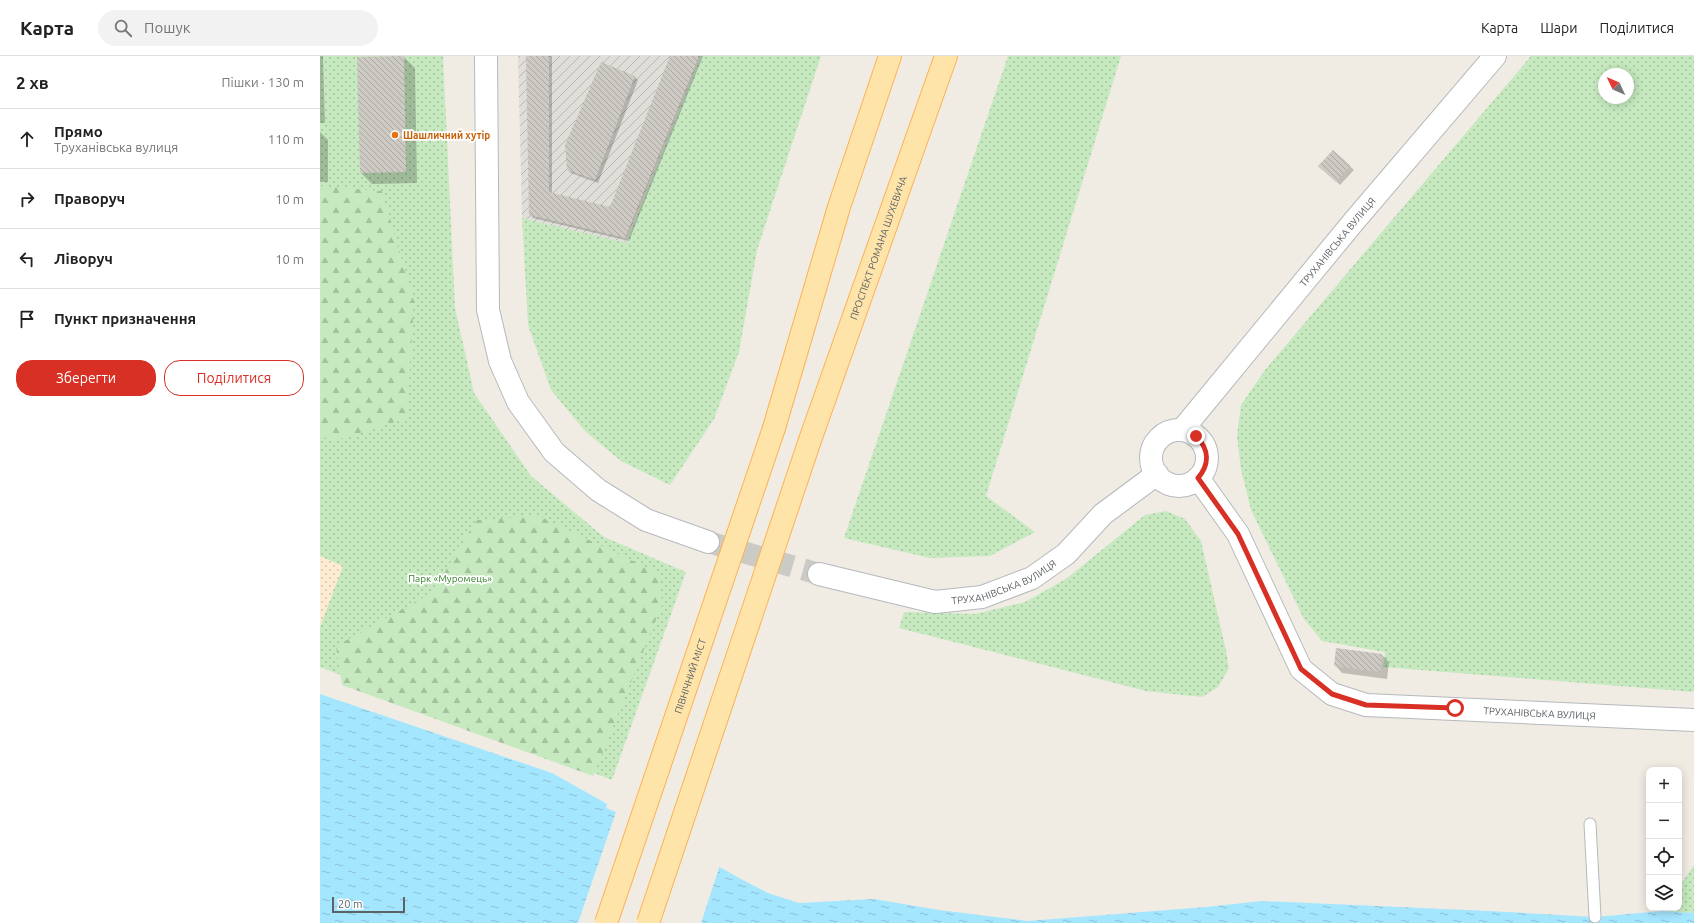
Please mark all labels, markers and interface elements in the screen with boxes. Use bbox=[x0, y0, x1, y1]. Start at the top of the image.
search box bbox=[98, 10, 378, 46]
text: Карта bbox=[20, 17, 74, 39]
icon: search bbox=[112, 17, 134, 39]
text: Пошук bbox=[144, 19, 190, 36]
text: Карта bbox=[1481, 20, 1518, 36]
text: Шари bbox=[1540, 20, 1578, 36]
text: Поділитися bbox=[1600, 20, 1674, 36]
north arrow bbox=[1598, 68, 1634, 104]
text: 2 хв bbox=[16, 73, 49, 92]
text: Пішки · 130 m bbox=[222, 75, 304, 89]
text: Прямо bbox=[54, 123, 103, 140]
icon: ahead bbox=[16, 128, 38, 150]
marker: Шашличний хутір bbox=[390, 130, 400, 140]
place label: Шашличний хутір bbox=[403, 130, 490, 141]
text: 110 m bbox=[268, 132, 304, 146]
text: Труханівська вулиця bbox=[54, 140, 178, 154]
street label: ПРОСПЕКТ РОМАНА ШУХЕВИЧА bbox=[848, 174, 909, 321]
icon: right bbox=[16, 188, 38, 210]
text: Праворуч bbox=[54, 190, 125, 207]
text: 10 m bbox=[275, 192, 304, 206]
street label: ТРУХАНІВСЬКА ВУЛИЦЯ bbox=[1297, 195, 1377, 288]
icon: left bbox=[16, 248, 38, 270]
text: Ліворуч bbox=[54, 250, 113, 267]
text: 10 m bbox=[275, 252, 304, 266]
icon: arrive bbox=[16, 308, 38, 330]
text: Пункт призначення bbox=[54, 310, 196, 327]
button: Зберегти bbox=[16, 360, 156, 396]
button: Поділитися bbox=[164, 360, 304, 396]
route end bbox=[1187, 427, 1205, 445]
street label: ТРУХАНІВСЬКА ВУЛИЦЯ bbox=[951, 557, 1058, 606]
park label: Парк «Муромець» bbox=[408, 573, 492, 584]
street label: ПІВНІЧНИЙ МІСТ bbox=[672, 637, 708, 715]
route start bbox=[1446, 699, 1464, 717]
street label: ТРУХАНІВСЬКА ВУЛИЦЯ bbox=[1483, 705, 1596, 721]
map controls bbox=[1646, 767, 1682, 911]
button: + bbox=[1646, 767, 1682, 803]
button: − bbox=[1646, 803, 1682, 839]
button: locate bbox=[1646, 839, 1682, 875]
button: layers bbox=[1646, 875, 1682, 911]
scale bar bbox=[332, 895, 405, 914]
text: 20 m bbox=[338, 898, 362, 910]

